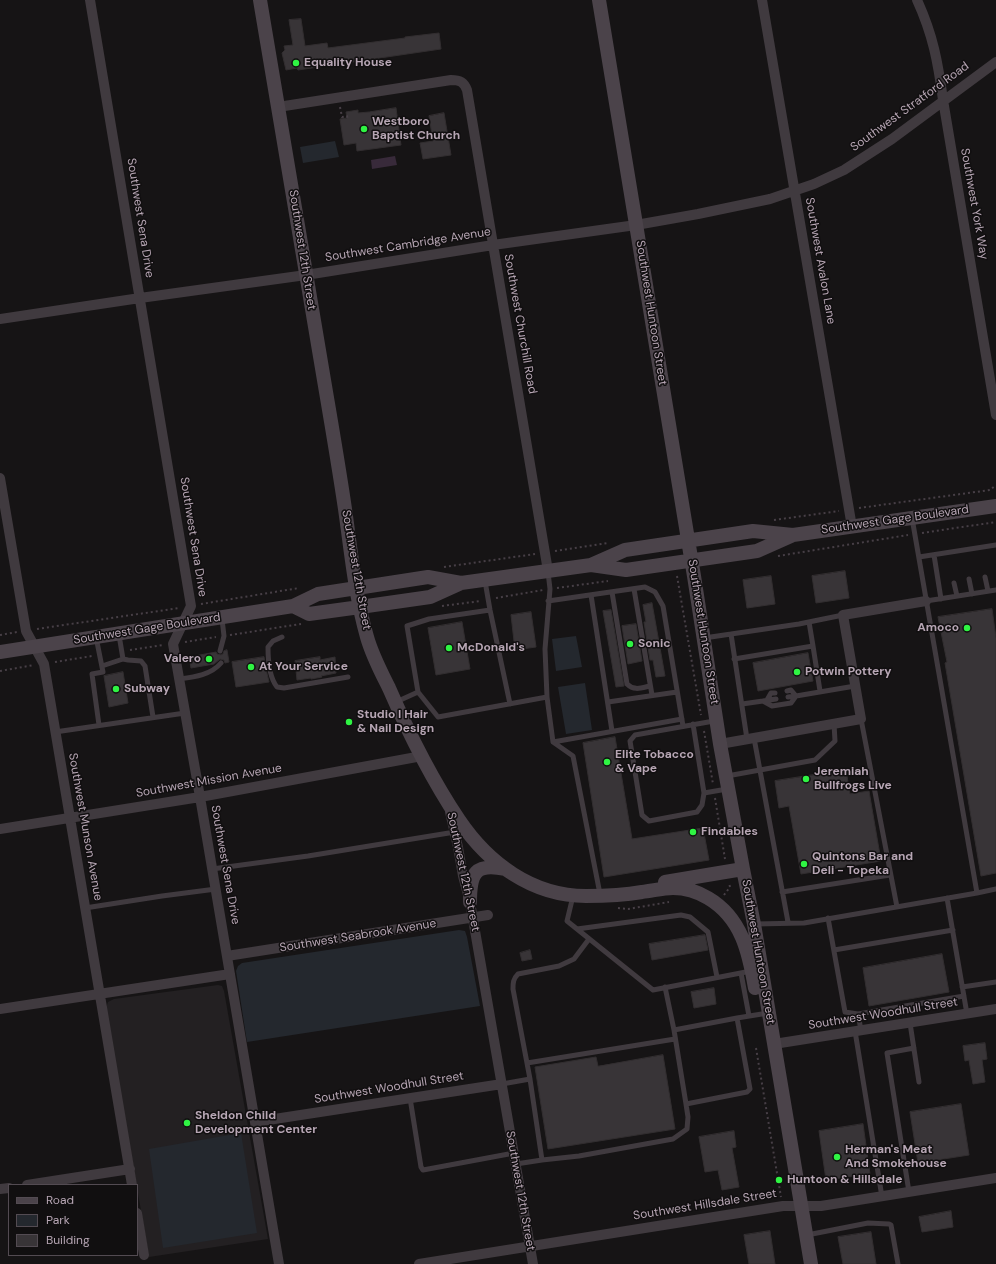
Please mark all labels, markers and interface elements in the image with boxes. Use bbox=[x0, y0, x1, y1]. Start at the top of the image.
place label: Equality House bbox=[304, 56, 392, 70]
marker: Equality House bbox=[291, 58, 301, 68]
street label: Southwest Stratford Road bbox=[848, 59, 972, 155]
place label: Westboro Baptist Church bbox=[372, 115, 460, 143]
marker: Westboro Baptist Church bbox=[359, 124, 369, 134]
street label: Southwest York Way bbox=[957, 147, 991, 261]
street label: Southwest Sena Drive bbox=[123, 157, 157, 279]
street label: Southwest 12th Street bbox=[285, 189, 319, 311]
street label: Southwest Avalon Lane bbox=[802, 197, 838, 325]
street label: Southwest Cambridge Avenue bbox=[324, 225, 492, 265]
street label: Southwest Huntoon Street bbox=[632, 239, 670, 387]
street label: Southwest Churchill Road bbox=[501, 253, 539, 395]
street label: Southwest Sena Drive bbox=[176, 476, 210, 598]
street label: Southwest Gage Boulevard bbox=[820, 503, 970, 537]
street label: Southwest 12th Street bbox=[338, 509, 374, 631]
street label: Southwest Huntoon Street bbox=[684, 558, 722, 706]
street label: Southwest Gage Boulevard bbox=[72, 610, 222, 648]
place label: Amoco bbox=[917, 621, 959, 635]
marker: Amoco bbox=[962, 623, 972, 633]
place label: Sonic bbox=[638, 637, 671, 651]
marker: Sonic bbox=[625, 639, 635, 649]
place label: McDonald's bbox=[457, 641, 525, 655]
marker: McDonald's bbox=[444, 643, 454, 653]
place label: Valero bbox=[164, 652, 201, 666]
marker: Valero bbox=[204, 654, 214, 664]
place label: At Your Service bbox=[259, 660, 348, 674]
marker: At Your Service bbox=[246, 662, 256, 672]
place label: Potwin Pottery bbox=[805, 665, 891, 679]
marker: Potwin Pottery bbox=[792, 667, 802, 677]
place label: Subway bbox=[124, 682, 170, 696]
marker: Subway bbox=[111, 684, 121, 694]
place label: Studio I Hair & Nail Design bbox=[357, 708, 434, 736]
marker: Studio I Hair & Nail Design bbox=[344, 717, 354, 727]
place label: Elite Tobacco & Vape bbox=[615, 748, 694, 776]
street label: Southwest Munson Avenue bbox=[65, 752, 105, 902]
marker: Elite Tobacco & Vape bbox=[602, 757, 612, 767]
street label: Southwest Mission Avenue bbox=[135, 761, 283, 801]
place label: Jeremiah Bullfrogs Live bbox=[814, 765, 892, 793]
marker: Jeremiah Bullfrogs Live bbox=[801, 774, 811, 784]
street label: Southwest Sena Drive bbox=[207, 804, 243, 926]
street label: Southwest 12th Street bbox=[443, 811, 483, 933]
place label: Findables bbox=[701, 825, 758, 839]
marker: Findables bbox=[688, 827, 698, 837]
place label: Quintons Bar and Deli - Topeka bbox=[812, 850, 913, 878]
marker: Quintons Bar and Deli - Topeka bbox=[799, 859, 809, 869]
street label: Southwest Huntoon Street bbox=[738, 878, 778, 1026]
street label: Southwest Seabrook Avenue bbox=[279, 917, 437, 955]
street label: Southwest Woodhull Street bbox=[807, 995, 959, 1033]
street label: Southwest Woodhull Street bbox=[313, 1069, 465, 1107]
place label: Sheldon Child Development Center bbox=[195, 1109, 317, 1137]
marker: Sheldon Child Development Center bbox=[182, 1118, 192, 1128]
street label: Southwest 12th Street bbox=[502, 1130, 538, 1252]
place label: Herman's Meat And Smokehouse bbox=[845, 1143, 947, 1171]
marker: Herman's Meat And Smokehouse bbox=[832, 1152, 842, 1162]
place label: Huntoon & Hillsdale bbox=[787, 1173, 902, 1187]
marker: Huntoon & Hillsdale bbox=[774, 1175, 784, 1185]
legend bbox=[8, 1184, 138, 1256]
street label: Southwest Hillsdale Street bbox=[632, 1187, 778, 1223]
text: Road bbox=[46, 1192, 74, 1208]
text: Park bbox=[46, 1212, 70, 1228]
text: Building bbox=[46, 1232, 90, 1248]

